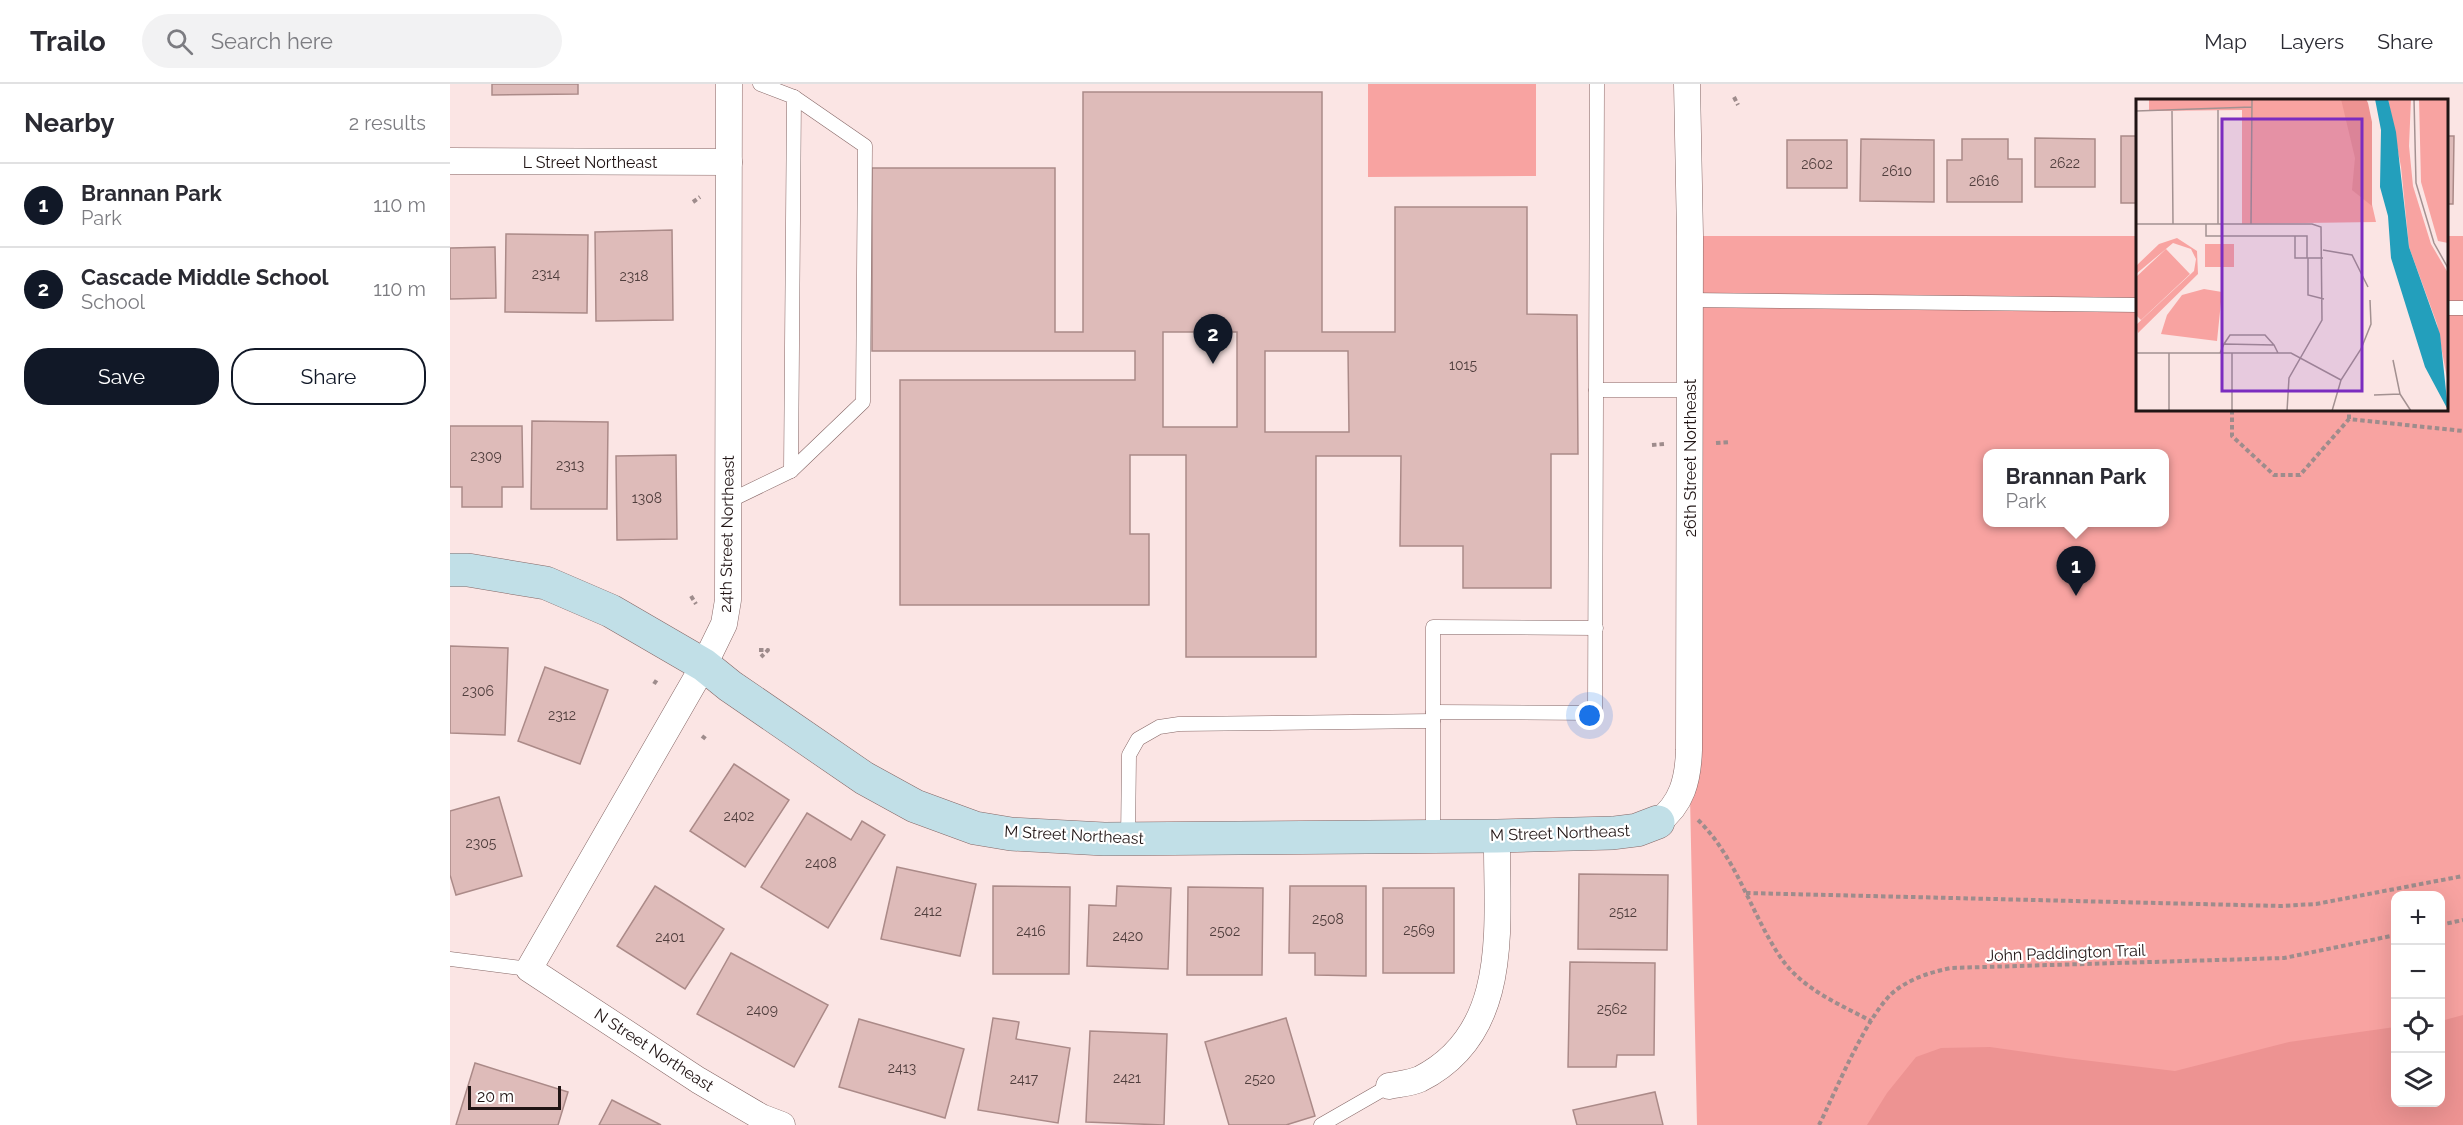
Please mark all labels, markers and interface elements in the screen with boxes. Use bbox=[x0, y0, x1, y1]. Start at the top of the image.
search box bbox=[142, 14, 562, 68]
text: Trailo bbox=[30, 25, 106, 58]
icon: search bbox=[163, 25, 196, 58]
text: Search here bbox=[211, 28, 333, 54]
text: Map bbox=[2204, 29, 2247, 54]
text: Layers bbox=[2280, 29, 2344, 54]
text: Share bbox=[2377, 29, 2433, 54]
inset map bbox=[2136, 99, 2448, 411]
text: Nearby bbox=[24, 108, 114, 138]
text: 2 results bbox=[349, 111, 426, 135]
street label: L Street Northeast bbox=[523, 153, 658, 172]
house number: 2622 bbox=[2050, 155, 2080, 171]
house number: 2602 bbox=[1801, 156, 1833, 172]
house number: 2610 bbox=[1882, 163, 1912, 179]
house number: 2616 bbox=[1969, 173, 1999, 189]
text: Brannan Park bbox=[81, 180, 222, 206]
text: 1 bbox=[39, 193, 48, 217]
text: 110 m bbox=[373, 193, 426, 217]
text: Park bbox=[81, 206, 122, 230]
text: Cascade Middle School bbox=[81, 264, 329, 290]
house number: 2314 bbox=[532, 266, 561, 282]
house number: 2318 bbox=[619, 268, 649, 284]
text: 2 bbox=[38, 277, 49, 301]
text: 110 m bbox=[373, 277, 426, 301]
text: School bbox=[81, 290, 145, 314]
pin: 2 bbox=[1194, 314, 1233, 364]
button: Save bbox=[24, 348, 219, 405]
button: Share bbox=[231, 348, 426, 405]
house number: 1015 bbox=[1449, 357, 1477, 373]
street label: 26th Street Northeast bbox=[1681, 378, 1700, 537]
house number: 2309 bbox=[470, 448, 502, 464]
popup bbox=[1983, 449, 2169, 527]
street label: 24th Street Northeast bbox=[716, 454, 738, 613]
house number: 2313 bbox=[556, 457, 584, 473]
text: Brannan Park bbox=[2006, 463, 2146, 489]
text: Park bbox=[2006, 489, 2046, 513]
house number: 1308 bbox=[632, 490, 662, 506]
pin: 1 bbox=[2056, 546, 2096, 596]
house number: 2306 bbox=[462, 683, 494, 699]
your location bbox=[1575, 701, 1604, 730]
house number: 2312 bbox=[548, 707, 576, 723]
house number: 2402 bbox=[724, 808, 754, 824]
street label: M Street Northeast bbox=[1490, 821, 1631, 845]
street label: M Street Northeast bbox=[1004, 822, 1145, 848]
house number: 2305 bbox=[466, 835, 497, 851]
house number: 2408 bbox=[805, 855, 837, 871]
map controls bbox=[2391, 891, 2445, 1107]
button: + bbox=[2391, 891, 2445, 945]
house number: 2412 bbox=[914, 903, 942, 919]
house number: 2512 bbox=[1609, 904, 1637, 920]
house number: 2508 bbox=[1312, 911, 1344, 927]
house number: 2569 bbox=[1403, 922, 1435, 938]
house number: 2416 bbox=[1016, 923, 1046, 939]
house number: 2502 bbox=[1210, 923, 1240, 939]
house number: 2420 bbox=[1113, 928, 1143, 944]
house number: 2401 bbox=[655, 929, 685, 945]
street label: John Paddington Trail bbox=[1986, 941, 2147, 965]
button: − bbox=[2391, 945, 2445, 999]
button: locate bbox=[2391, 999, 2445, 1053]
house number: 2562 bbox=[1597, 1001, 1627, 1017]
house number: 2409 bbox=[746, 1002, 778, 1018]
street label: N Street Northeast bbox=[591, 1004, 718, 1096]
button: layers bbox=[2391, 1053, 2445, 1107]
house number: 2413 bbox=[888, 1060, 916, 1076]
house number: 2421 bbox=[1113, 1070, 1141, 1086]
house number: 2417 bbox=[1010, 1071, 1039, 1087]
house number: 2520 bbox=[1245, 1071, 1275, 1087]
scale bar bbox=[468, 1083, 561, 1110]
text: 20 m bbox=[477, 1087, 514, 1106]

